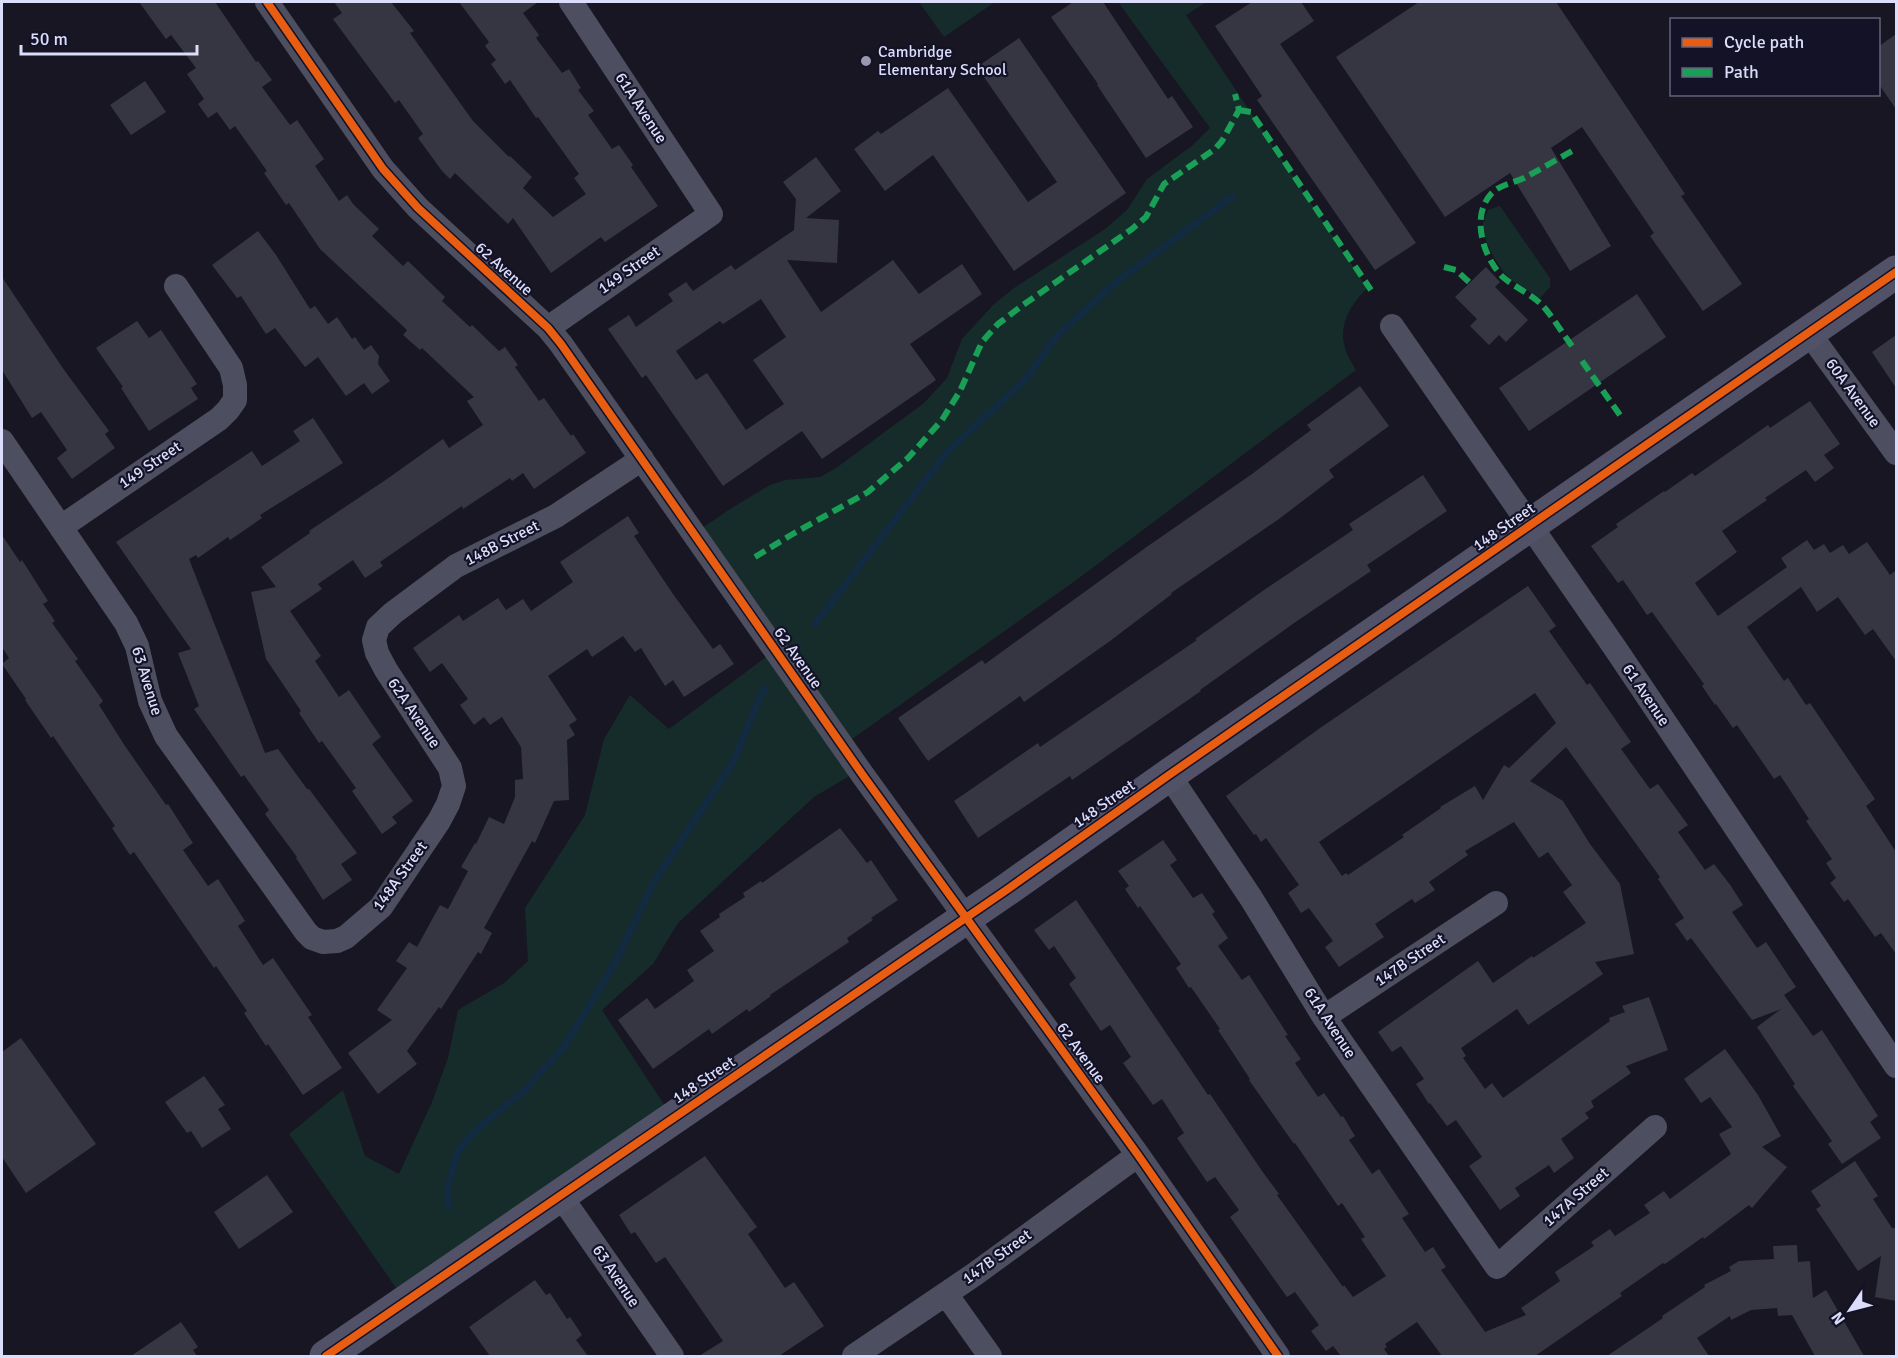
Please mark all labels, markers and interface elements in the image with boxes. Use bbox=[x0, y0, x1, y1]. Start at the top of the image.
scale bar bbox=[21, 18, 196, 56]
legend bbox=[1670, 18, 1880, 96]
text: 50 m bbox=[30, 28, 68, 50]
text: Cycle path bbox=[1724, 31, 1804, 53]
place label: Cambridge Elementary School bbox=[878, 42, 1007, 80]
marker: Cambridge Elementary School bbox=[859, 54, 873, 68]
text: Path bbox=[1724, 61, 1759, 83]
street label: 61A Avenue bbox=[611, 69, 671, 147]
street label: 62 Avenue bbox=[471, 238, 537, 300]
street label: 149 Street bbox=[594, 241, 664, 299]
street label: 60A Avenue bbox=[1821, 355, 1885, 431]
street label: 149 Street bbox=[115, 437, 185, 493]
street label: 148 Street bbox=[1469, 498, 1539, 556]
street label: 148B Street bbox=[461, 516, 543, 570]
street label: 62 Avenue bbox=[769, 623, 827, 693]
street label: 63 Avenue bbox=[127, 644, 167, 718]
street label: 61 Avenue bbox=[1618, 660, 1674, 730]
street label: 62A Avenue bbox=[383, 674, 445, 752]
street label: 148 Street bbox=[1069, 775, 1139, 833]
street label: 148A Street bbox=[368, 837, 432, 915]
street label: 147B Street bbox=[1371, 929, 1449, 991]
street label: 61A Avenue bbox=[1300, 984, 1360, 1062]
street label: 62 Avenue bbox=[1052, 1018, 1110, 1088]
street label: 148 Street bbox=[669, 1052, 739, 1108]
street label: 147A Street bbox=[1539, 1163, 1613, 1231]
street label: 147B Street bbox=[958, 1225, 1036, 1289]
street label: 63 Avenue bbox=[588, 1241, 644, 1311]
north arrow bbox=[1820, 1280, 1880, 1340]
text: N bbox=[1827, 1308, 1850, 1328]

